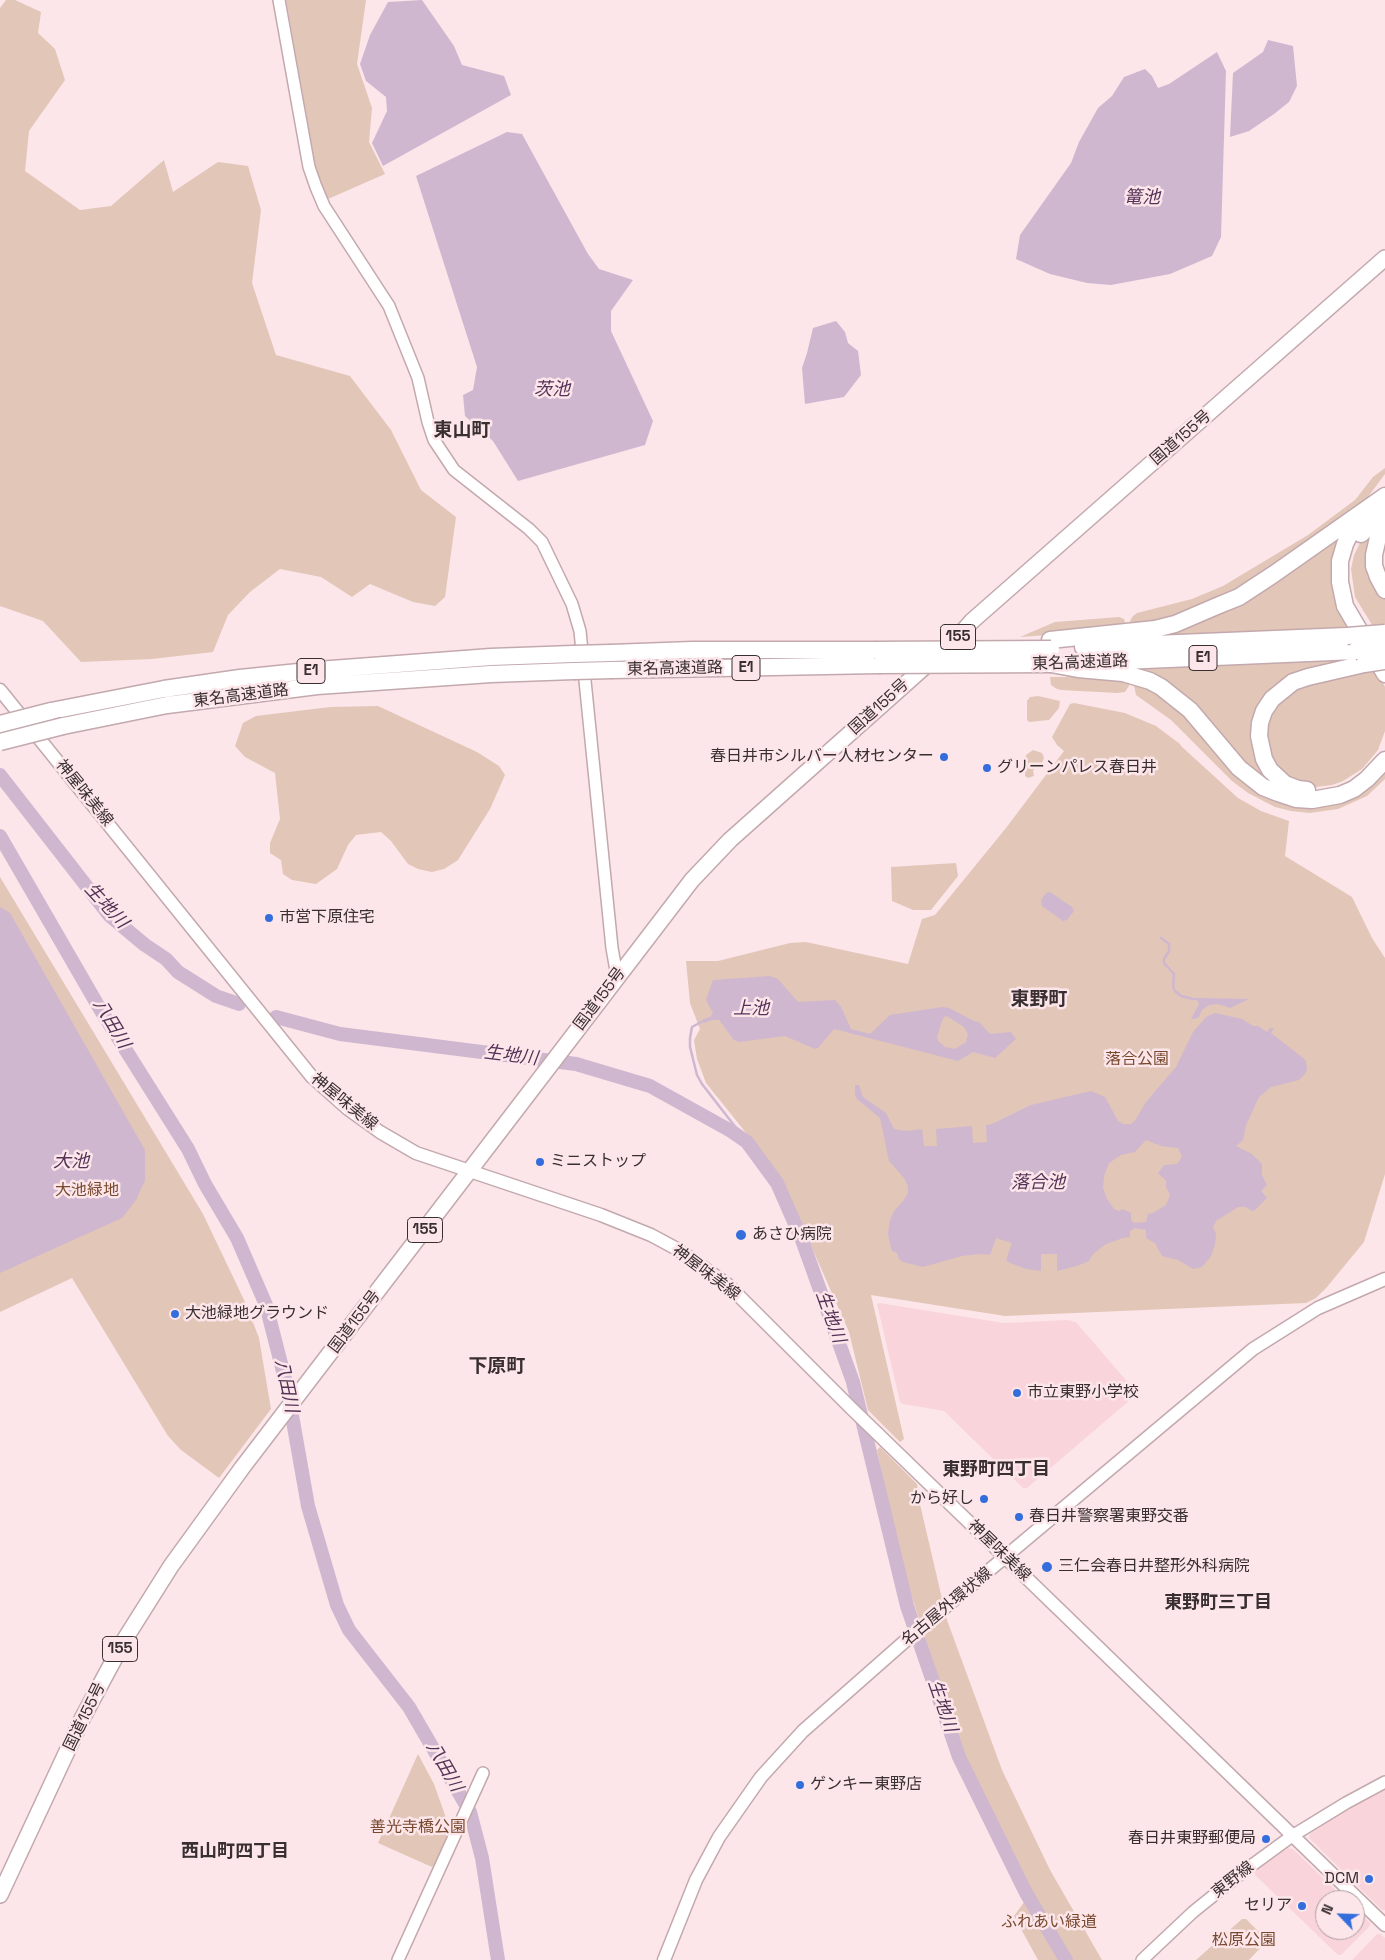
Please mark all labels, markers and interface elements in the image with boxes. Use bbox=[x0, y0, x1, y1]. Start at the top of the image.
water label: 篭池 bbox=[1124, 187, 1160, 209]
water label: 茨池 bbox=[534, 379, 570, 401]
street label: 国道155号 bbox=[1147, 407, 1215, 469]
district label: 東山町 bbox=[434, 420, 490, 442]
road number: 155 bbox=[940, 624, 976, 650]
road number: E1 bbox=[1189, 646, 1217, 670]
street label: 東名高速道路 bbox=[1032, 652, 1128, 674]
road number: E1 bbox=[732, 656, 760, 680]
road number: E1 bbox=[297, 658, 325, 684]
street label: 東名高速道路 bbox=[627, 659, 723, 679]
street label: 国道155号 bbox=[845, 675, 913, 739]
street label: 東名高速道路 bbox=[192, 681, 290, 711]
place label: 春日井市シルバー人材センター bbox=[710, 747, 934, 767]
marker: 春日井市シルバー人材センター bbox=[938, 751, 950, 763]
street label: 神屋味美線 bbox=[51, 756, 117, 830]
place label: グリーンパレス春日井 bbox=[997, 758, 1157, 778]
marker: グリーンパレス春日井 bbox=[981, 762, 993, 774]
water label: 生地川 bbox=[80, 879, 132, 933]
place label: 市営下原住宅 bbox=[279, 908, 375, 928]
marker: 市営下原住宅 bbox=[263, 912, 275, 924]
street label: 国道155号 bbox=[570, 964, 630, 1034]
district label: 東野町 bbox=[1011, 989, 1067, 1011]
water label: 八田川 bbox=[88, 995, 134, 1053]
water label: 上池 bbox=[733, 998, 769, 1020]
water label: 生地川 bbox=[483, 1042, 539, 1070]
park label: 落合公園 bbox=[1105, 1050, 1169, 1070]
street label: 神屋味美線 bbox=[307, 1069, 381, 1135]
water label: 大池 bbox=[53, 1151, 89, 1173]
place label: ミニストップ bbox=[550, 1152, 646, 1172]
marker: ミニストップ bbox=[534, 1156, 546, 1168]
water label: 落合池 bbox=[1011, 1172, 1065, 1194]
park label: 大池緑地 bbox=[55, 1181, 119, 1201]
road number: 155 bbox=[408, 1218, 442, 1242]
place label: あさひ病院 bbox=[752, 1225, 832, 1245]
marker: あさひ病院 bbox=[734, 1228, 748, 1242]
street label: 神屋味美線 bbox=[668, 1241, 744, 1305]
street label: 国道155号 bbox=[325, 1287, 385, 1357]
water label: 生地川 bbox=[811, 1288, 849, 1346]
place label: 大池緑地グラウンド bbox=[185, 1304, 329, 1324]
marker: 大池緑地グラウンド bbox=[169, 1308, 181, 1320]
district label: 下原町 bbox=[469, 1356, 525, 1378]
water label: 八田川 bbox=[270, 1357, 302, 1415]
place label: 市立東野小学校 bbox=[1027, 1383, 1139, 1403]
marker: 市立東野小学校 bbox=[1011, 1387, 1023, 1399]
district label: 東野町四丁目 bbox=[942, 1459, 1050, 1481]
place label: から好し bbox=[910, 1489, 974, 1509]
marker: から好し bbox=[978, 1493, 990, 1505]
place label: 春日井警察署東野交番 bbox=[1029, 1507, 1189, 1527]
marker: 春日井警察署東野交番 bbox=[1013, 1511, 1025, 1523]
street label: 神屋味美線 bbox=[964, 1516, 1034, 1586]
place label: 三仁会春日井整形外科病院 bbox=[1058, 1557, 1250, 1577]
marker: 三仁会春日井整形外科病院 bbox=[1040, 1560, 1054, 1574]
street label: 名古屋外環状線 bbox=[898, 1564, 996, 1650]
district label: 東野町三丁目 bbox=[1164, 1592, 1272, 1614]
road number: 155 bbox=[102, 1636, 138, 1662]
water label: 生地川 bbox=[923, 1677, 961, 1735]
street label: 国道155号 bbox=[60, 1680, 110, 1754]
water label: 八田川 bbox=[421, 1738, 467, 1796]
place label: ゲンキー東野店 bbox=[810, 1775, 922, 1795]
marker: ゲンキー東野店 bbox=[794, 1779, 806, 1791]
park label: 善光寺橋公園 bbox=[370, 1818, 466, 1838]
place label: 春日井東野郵便局 bbox=[1128, 1829, 1256, 1849]
marker: 春日井東野郵便局 bbox=[1260, 1833, 1272, 1845]
district label: 西山町四丁目 bbox=[181, 1841, 289, 1863]
street label: 東野線 bbox=[1208, 1858, 1258, 1902]
place label: DCM bbox=[1324, 1869, 1359, 1889]
marker: DCM bbox=[1363, 1873, 1375, 1885]
north arrow bbox=[1315, 1890, 1365, 1940]
place label: セリア bbox=[1244, 1896, 1292, 1916]
marker: セリア bbox=[1296, 1900, 1308, 1912]
text: N bbox=[1317, 1901, 1337, 1917]
park label: ふれあい緑道 bbox=[1001, 1913, 1097, 1933]
park label: 松原公園 bbox=[1212, 1931, 1276, 1951]

